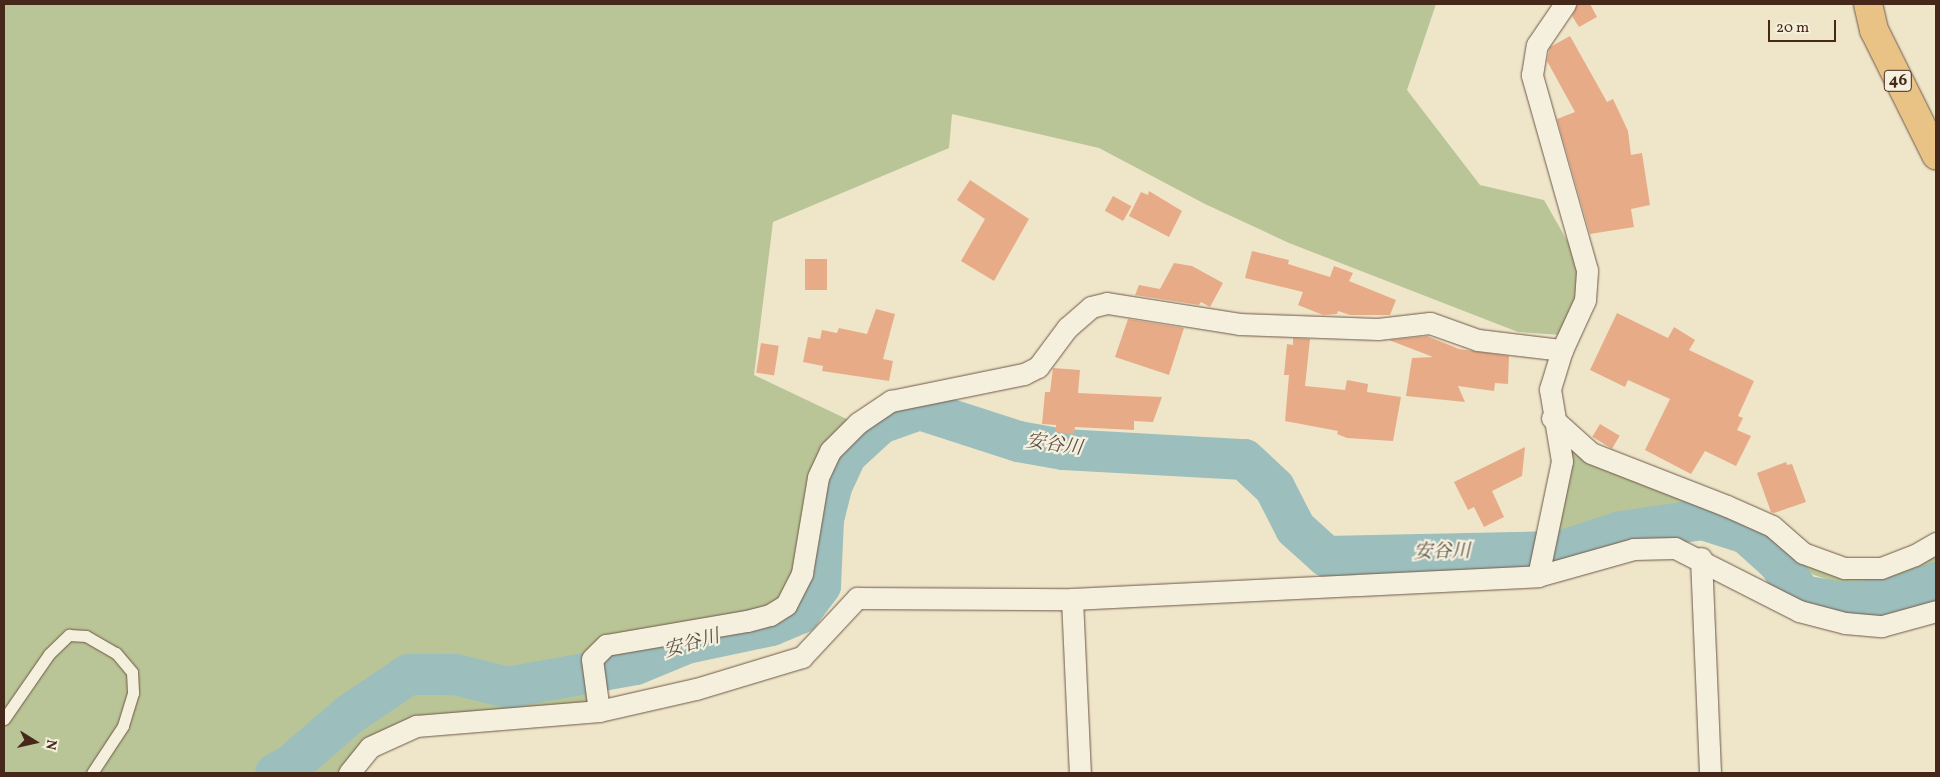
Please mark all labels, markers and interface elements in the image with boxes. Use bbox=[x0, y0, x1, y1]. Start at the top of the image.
scale bar bbox=[1770, 10, 1838, 42]
text: 20 m bbox=[1776, 18, 1809, 39]
road number: 46 bbox=[1883, 68, 1913, 94]
water label: 安谷川 bbox=[1024, 431, 1084, 461]
water label: 安谷川 bbox=[1413, 541, 1471, 565]
water label: 安谷川 bbox=[661, 626, 723, 664]
north arrow bbox=[10, 717, 60, 767]
text: N bbox=[40, 738, 61, 751]

